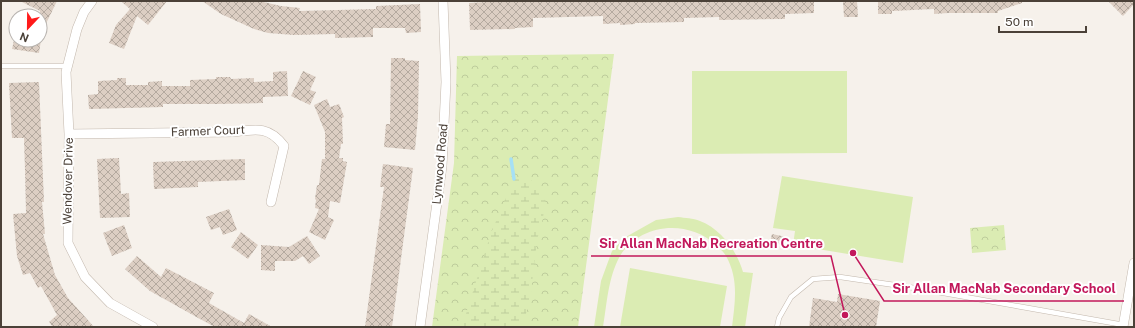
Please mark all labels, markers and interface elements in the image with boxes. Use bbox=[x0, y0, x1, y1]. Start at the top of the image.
north arrow bbox=[8, 8, 48, 48]
scale bar bbox=[999, 8, 1086, 34]
text: 50 m bbox=[1005, 15, 1033, 29]
text: N bbox=[18, 30, 30, 44]
street label: Farmer Court bbox=[171, 123, 246, 139]
street label: Lynwood Road bbox=[430, 123, 450, 205]
street label: Wendover Drive bbox=[60, 137, 76, 225]
callout: Sir Allan MacNab Recreation Centre bbox=[591, 231, 831, 256]
text: Sir Allan MacNab Recreation Centre bbox=[599, 236, 823, 251]
callout: Sir Allan MacNab Secondary School bbox=[884, 276, 1124, 301]
text: Sir Allan MacNab Secondary School bbox=[892, 281, 1116, 296]

